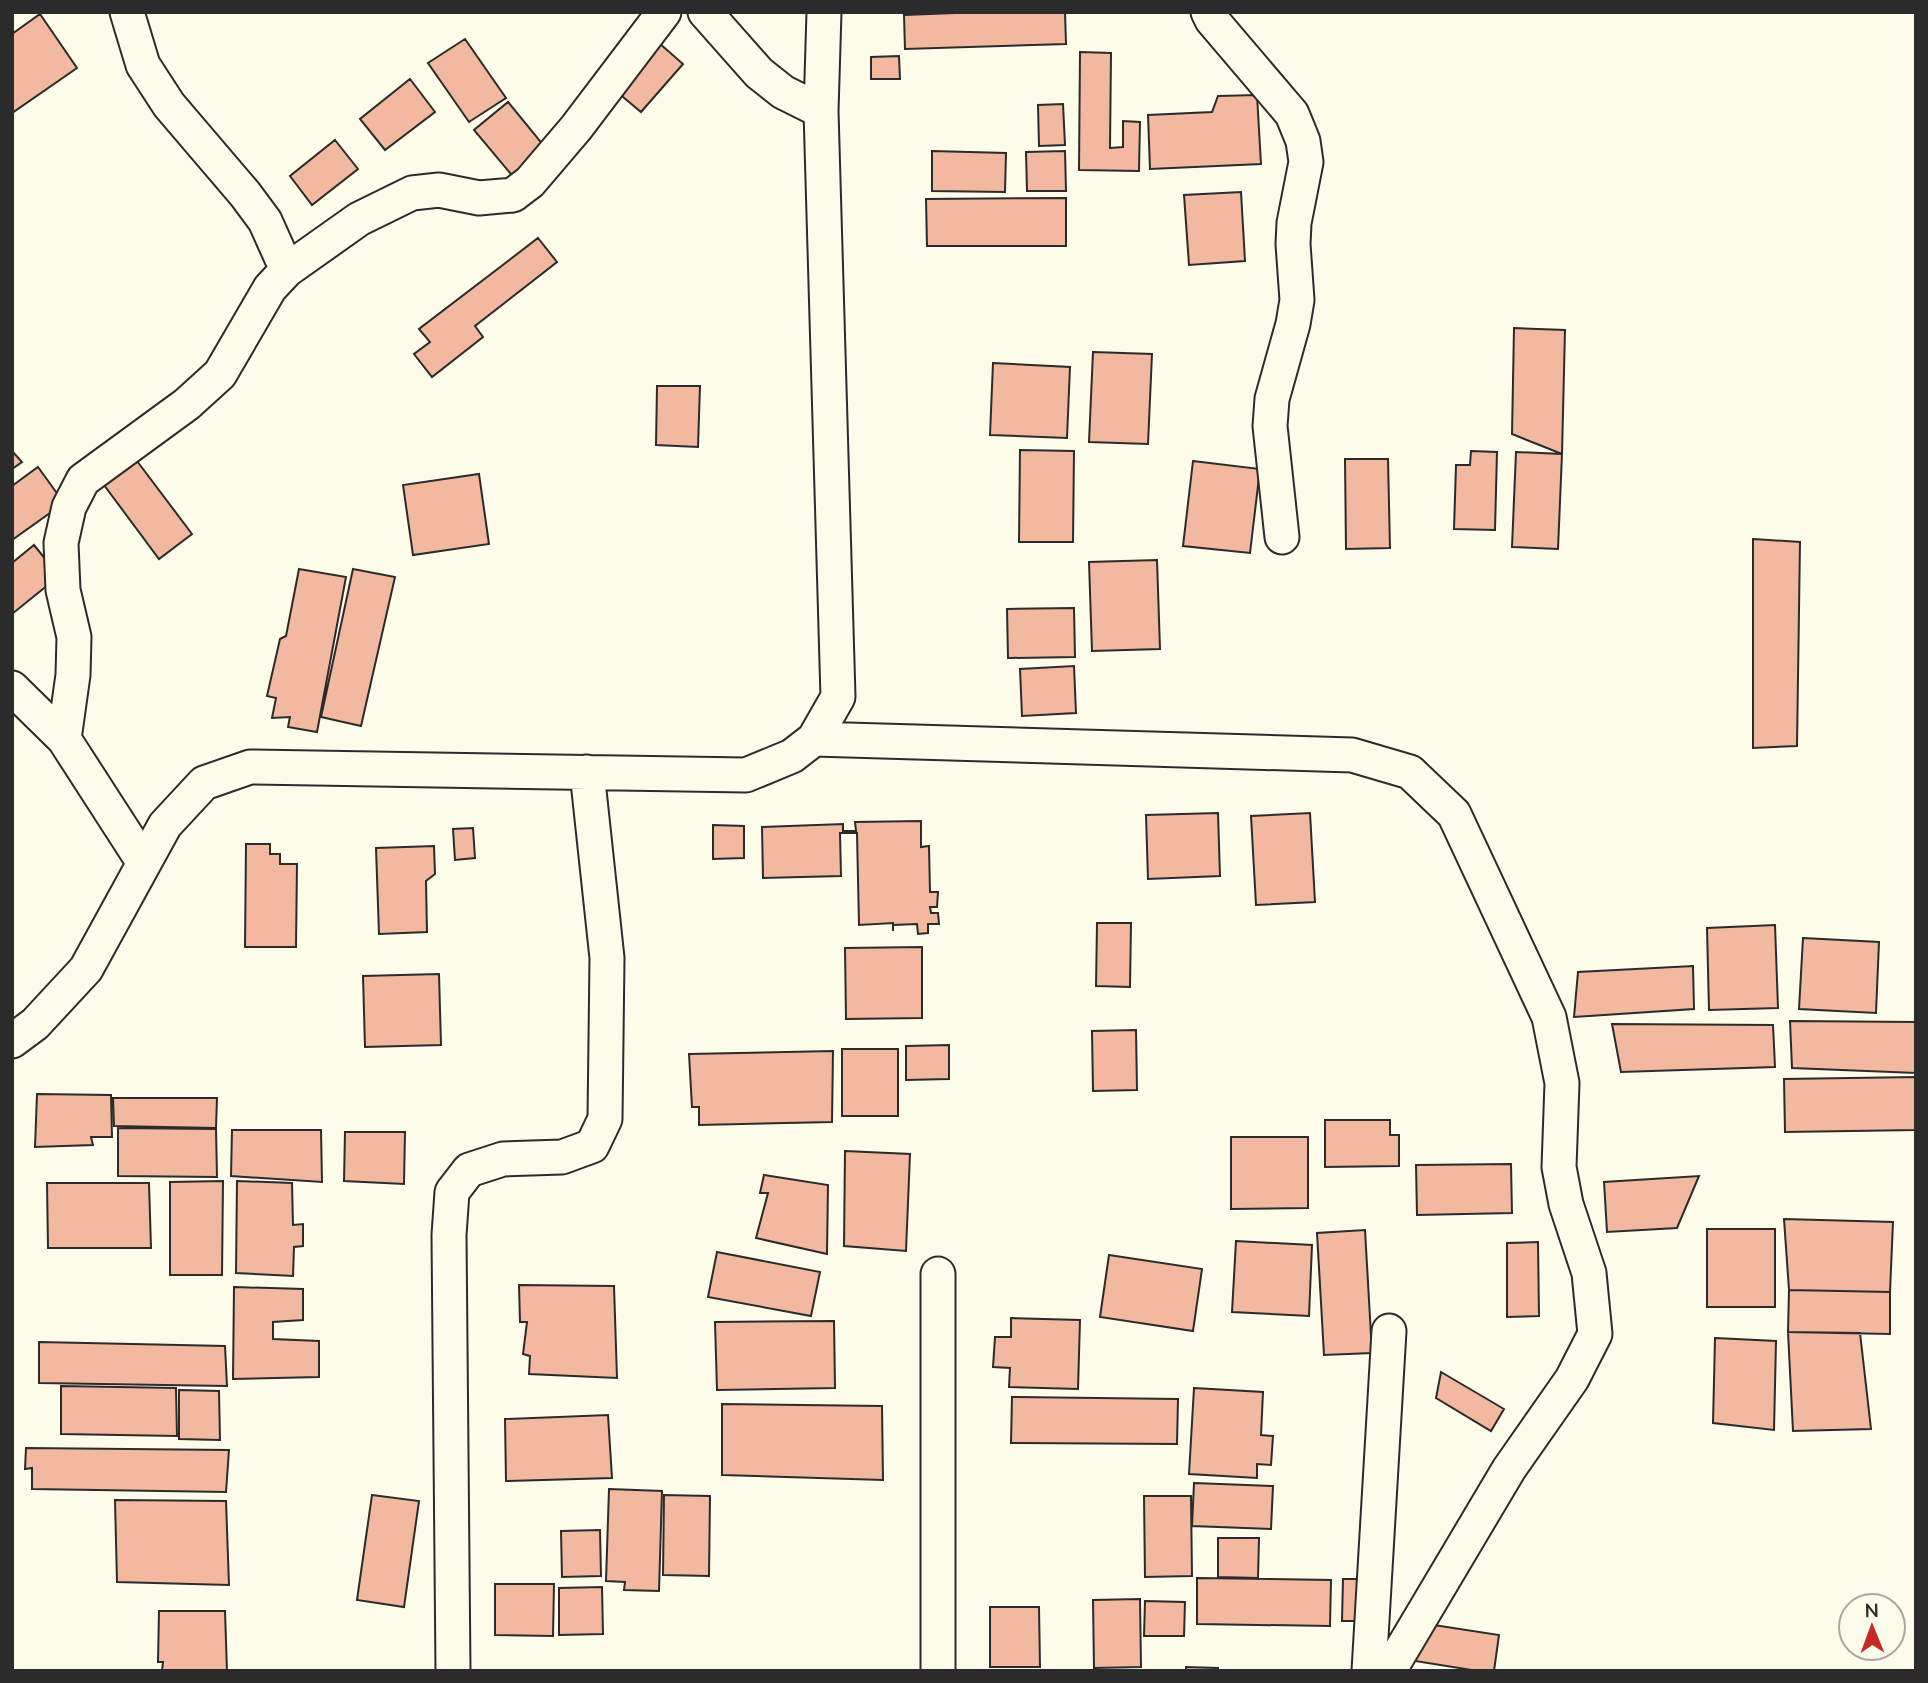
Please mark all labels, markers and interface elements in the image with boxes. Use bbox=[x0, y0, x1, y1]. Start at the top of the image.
north arrow bbox=[1837, 1592, 1907, 1662]
text: N bbox=[1864, 1598, 1879, 1624]

